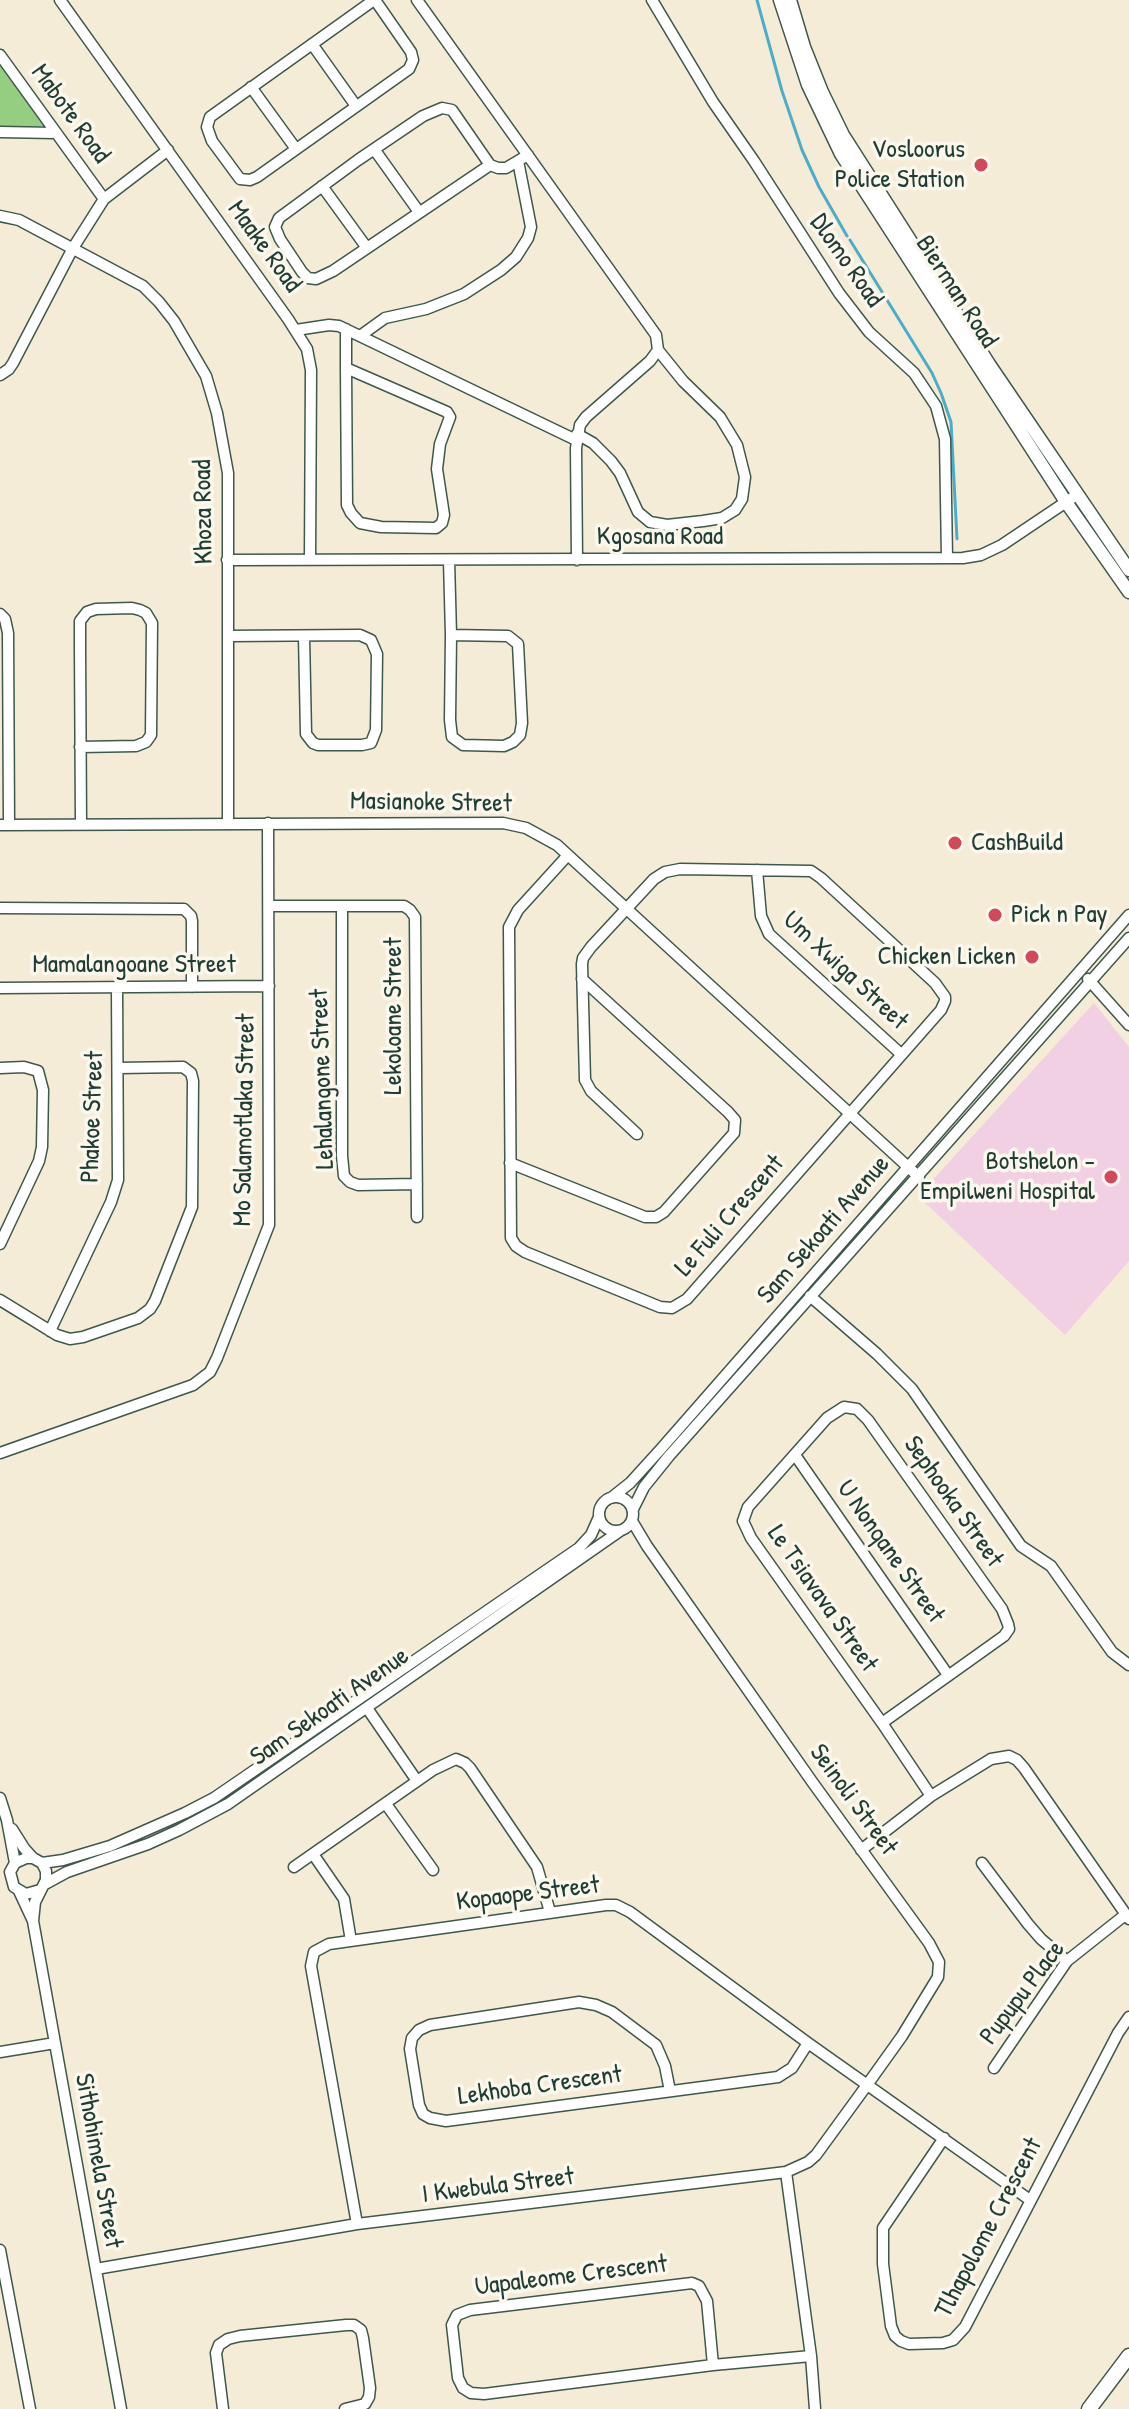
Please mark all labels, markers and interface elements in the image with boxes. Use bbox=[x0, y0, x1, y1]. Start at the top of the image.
street label: Mabote Road bbox=[24, 58, 116, 170]
place label: Vosloorus Police Station bbox=[835, 134, 965, 196]
marker: Vosloorus Police Station bbox=[972, 156, 990, 174]
street label: Maake Road bbox=[220, 195, 308, 299]
street label: Dlomo Road bbox=[803, 208, 889, 314]
street label: Bierman Road bbox=[908, 230, 1004, 354]
street label: Khoza Road bbox=[187, 459, 221, 565]
street label: Kgosana Road bbox=[597, 521, 723, 553]
street label: Masianoke Street bbox=[350, 786, 512, 820]
place label: CashBuild bbox=[971, 827, 1063, 859]
marker: CashBuild bbox=[946, 834, 964, 852]
place label: Pick n Pay bbox=[1011, 899, 1108, 931]
street label: Um Xwiga Street bbox=[776, 905, 914, 1037]
marker: Pick n Pay bbox=[986, 906, 1004, 924]
street label: Lekoloane Street bbox=[378, 937, 410, 1095]
place label: Chicken Licken bbox=[878, 941, 1016, 973]
marker: Chicken Licken bbox=[1023, 948, 1041, 966]
street label: Mamalangoane Street bbox=[32, 949, 236, 981]
street label: Lehalangone Street bbox=[304, 988, 342, 1170]
street label: Mo Salamotlaka Street bbox=[228, 1013, 262, 1227]
street label: Phakoe Street bbox=[75, 1051, 111, 1183]
place label: Botshelon - Empilweni Hospital bbox=[920, 1146, 1095, 1208]
street label: Le Fuli Crescent bbox=[669, 1149, 791, 1283]
street label: Sam Sekoati Avenue bbox=[751, 1149, 897, 1311]
marker: Botshelon - Empilweni Hospital bbox=[1102, 1168, 1120, 1186]
street label: Sephooka Street bbox=[896, 1430, 1010, 1574]
street label: U Nonqane Street bbox=[829, 1475, 951, 1629]
street label: Le Tsiavava Street bbox=[760, 1520, 884, 1678]
street label: Sam Sekoati Avenue bbox=[245, 1641, 415, 1773]
street label: Seinoli Street bbox=[802, 1738, 904, 1862]
street label: Kopaope Street bbox=[455, 1870, 601, 1918]
street label: Pupupu Place bbox=[974, 1935, 1072, 2051]
street label: Lekhoba Crescent bbox=[456, 2059, 624, 2113]
street label: Sithohimela Street bbox=[67, 2071, 129, 2251]
street label: Tlhapolome Crescent bbox=[929, 2133, 1049, 2323]
street label: I Kwebula Street bbox=[420, 2161, 576, 2211]
street label: Uapaleome Crescent bbox=[473, 2249, 669, 2303]

